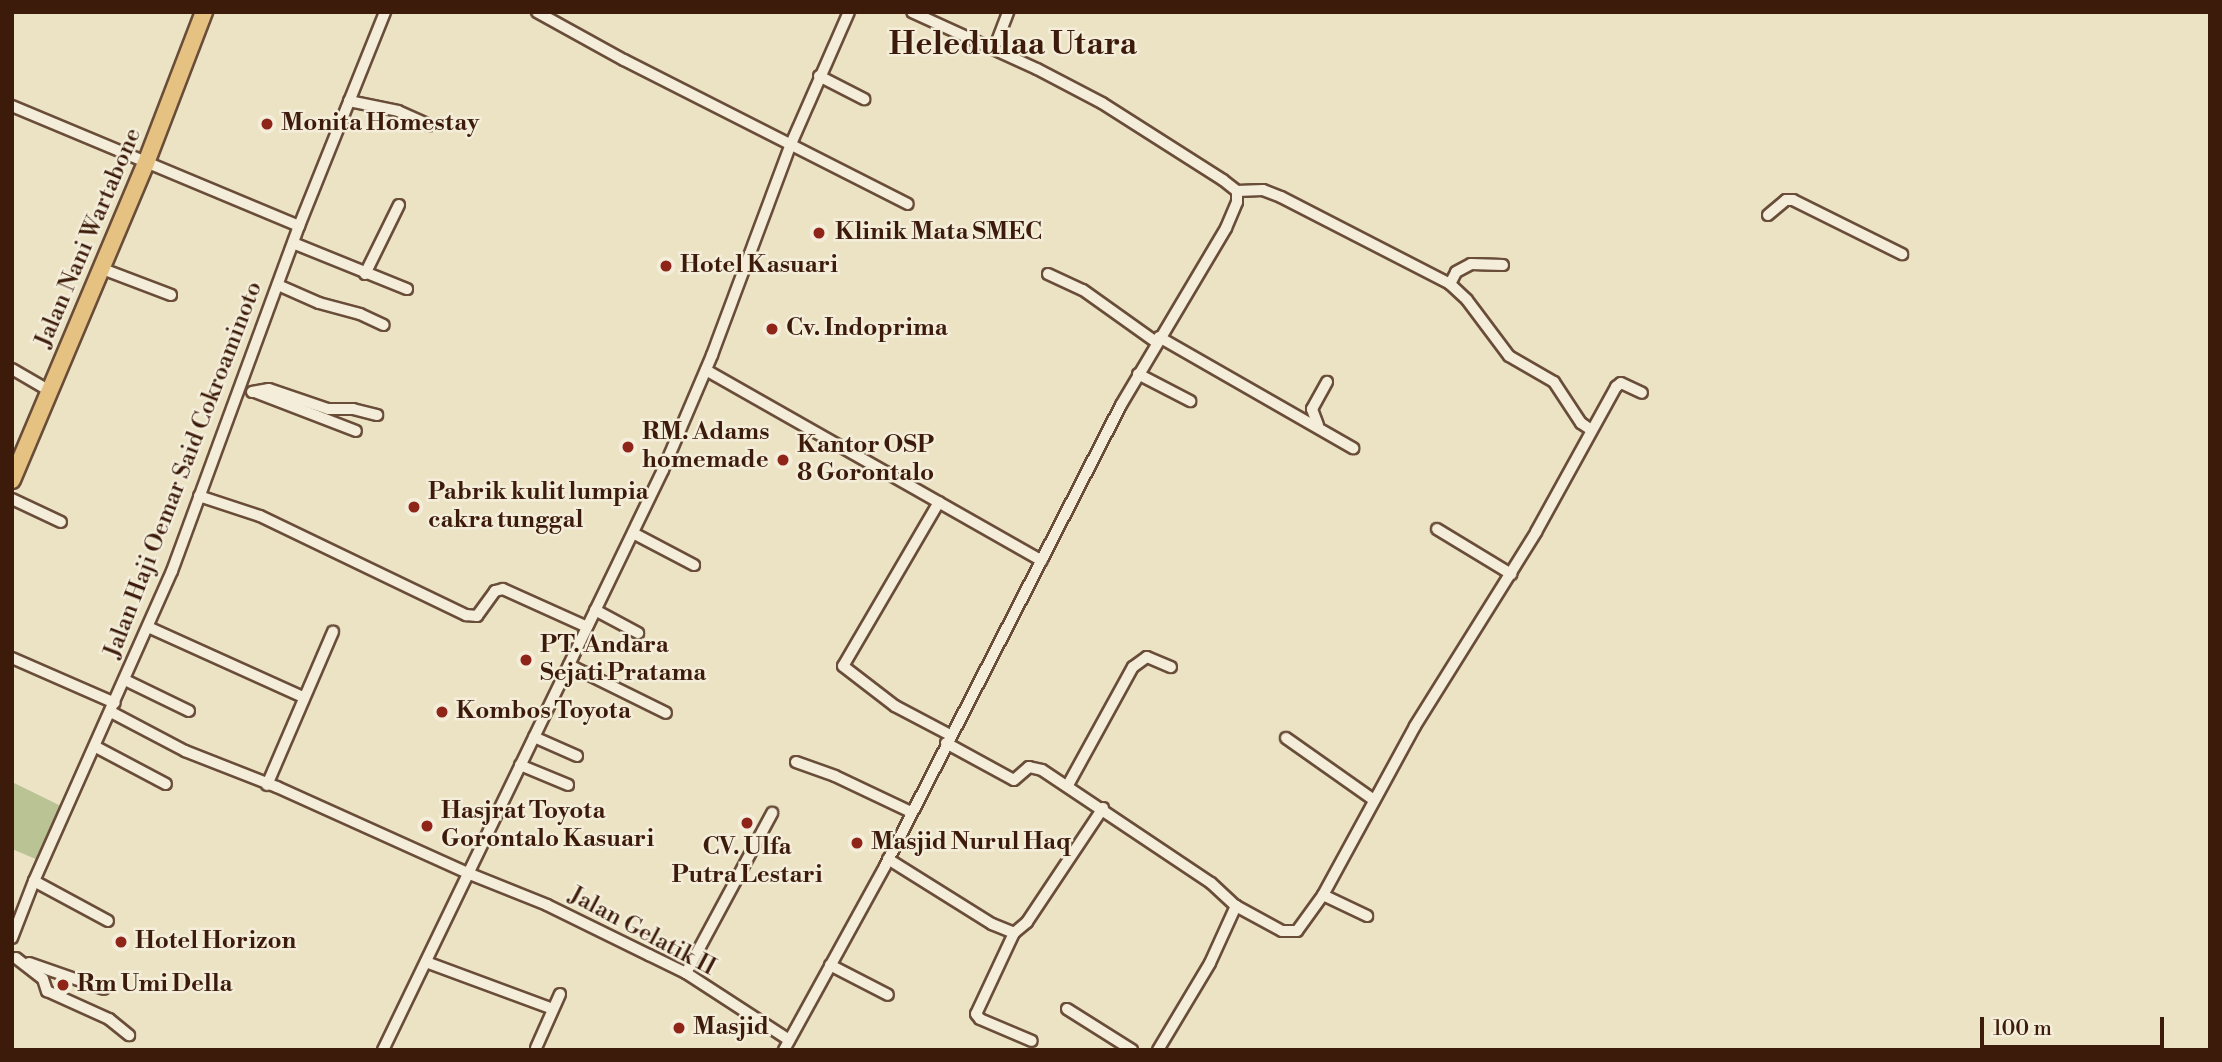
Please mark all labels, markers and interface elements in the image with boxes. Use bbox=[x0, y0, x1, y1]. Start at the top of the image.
district label: Heledulaa Utara bbox=[889, 25, 1137, 63]
place label: Monita Homestay bbox=[281, 110, 479, 138]
marker: Monita Homestay bbox=[259, 116, 275, 132]
street label: Jalan Nani Wartabone bbox=[30, 124, 148, 352]
place label: Klinik Mata SMEC bbox=[835, 219, 1042, 247]
marker: Klinik Mata SMEC bbox=[809, 223, 829, 243]
place label: Hotel Kasuari bbox=[680, 252, 838, 280]
marker: Hotel Kasuari bbox=[658, 258, 674, 274]
street label: Jalan Haji Oemar Said Cokroaminoto bbox=[99, 278, 269, 662]
place label: Cv. Indoprima bbox=[786, 315, 948, 343]
marker: Cv. Indoprima bbox=[764, 321, 780, 337]
place label: RM. Adams homemade bbox=[642, 419, 769, 475]
place label: Kantor OSP 8 Gorontalo bbox=[797, 432, 934, 488]
marker: RM. Adams homemade bbox=[620, 439, 636, 455]
marker: Kantor OSP 8 Gorontalo bbox=[775, 452, 791, 468]
place label: Pabrik kulit lumpia cakra tunggal bbox=[428, 479, 649, 535]
marker: Pabrik kulit lumpia cakra tunggal bbox=[406, 499, 422, 515]
place label: PT. Andara Sejati Pratama bbox=[540, 632, 706, 688]
marker: PT. Andara Sejati Pratama bbox=[518, 652, 534, 668]
place label: Kombos Toyota bbox=[456, 698, 631, 726]
marker: Kombos Toyota bbox=[434, 704, 450, 720]
place label: Hasjrat Toyota Gorontalo Kasuari bbox=[441, 798, 654, 854]
marker: CV. Ulfa Putra Lestari bbox=[739, 815, 755, 831]
marker: Hasjrat Toyota Gorontalo Kasuari bbox=[419, 818, 435, 834]
place label: Masjid Nurul Haq bbox=[871, 829, 1071, 857]
place label: CV. Ulfa Putra Lestari bbox=[671, 834, 823, 890]
marker: Masjid Nurul Haq bbox=[849, 835, 865, 851]
street label: Jalan Gelatik II bbox=[564, 881, 720, 983]
place label: Hotel Horizon bbox=[135, 928, 296, 956]
marker: Hotel Horizon bbox=[113, 934, 129, 950]
place label: Rm Umi Della bbox=[77, 971, 233, 999]
marker: Rm Umi Della bbox=[55, 977, 71, 993]
scale bar bbox=[1984, 1002, 2168, 1046]
place label: Masjid bbox=[693, 1014, 769, 1042]
text: 100 m bbox=[1993, 1016, 2052, 1042]
marker: Masjid bbox=[671, 1020, 687, 1036]

